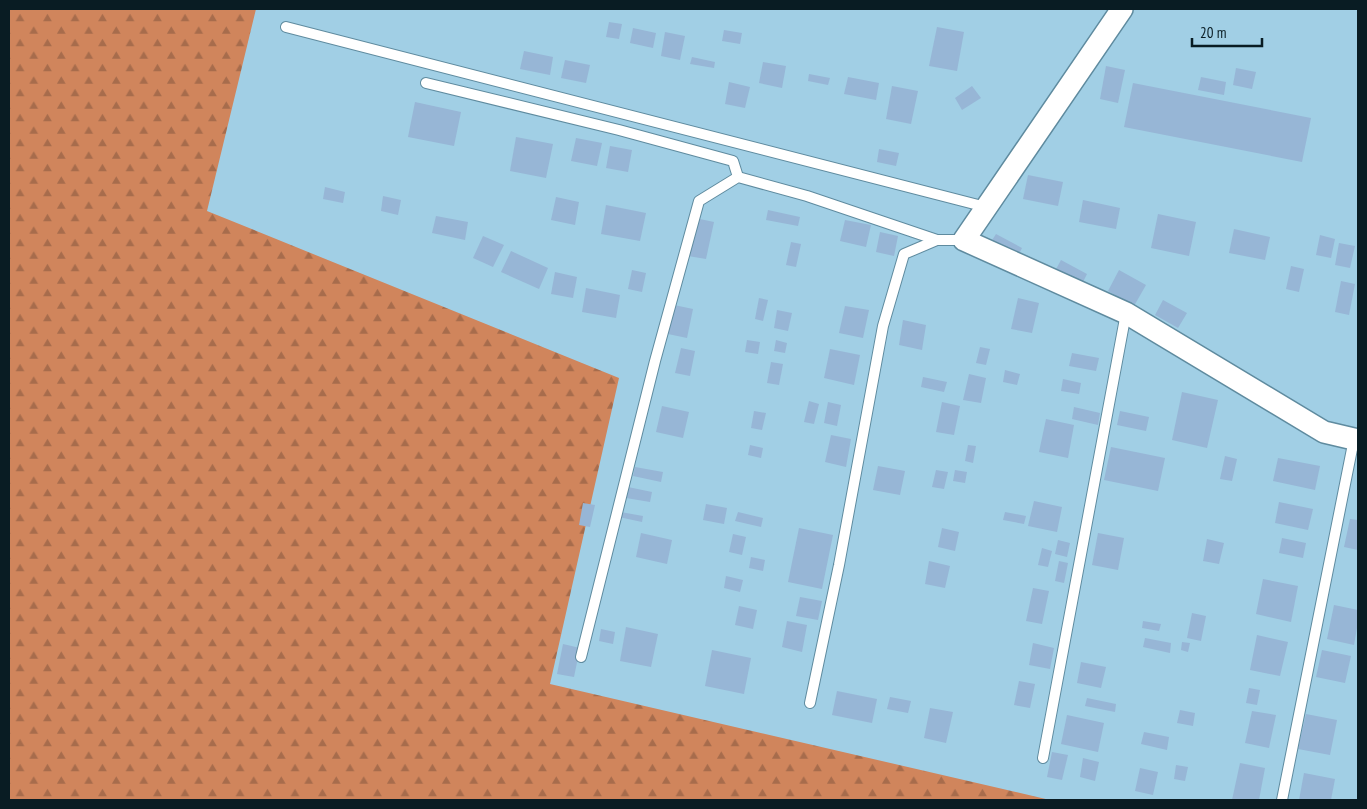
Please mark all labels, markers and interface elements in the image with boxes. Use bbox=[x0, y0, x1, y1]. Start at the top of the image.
scale bar bbox=[1192, 15, 1262, 47]
text: 20 m bbox=[1200, 23, 1226, 42]

